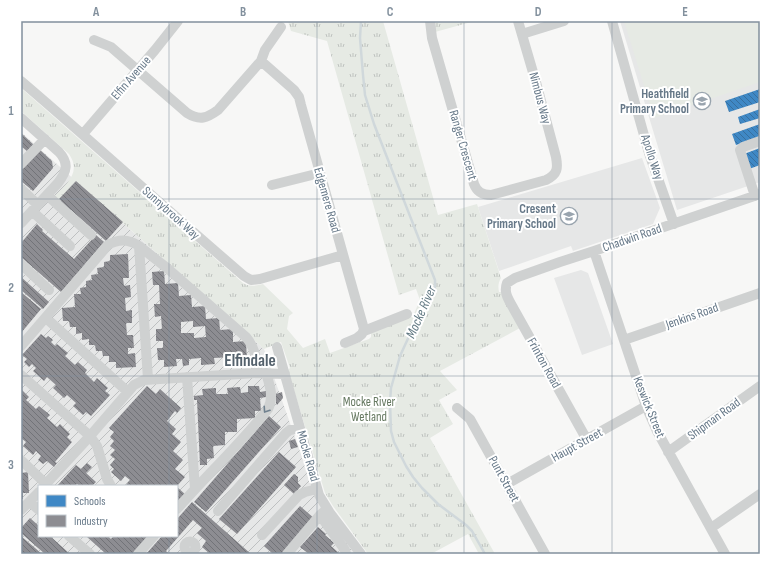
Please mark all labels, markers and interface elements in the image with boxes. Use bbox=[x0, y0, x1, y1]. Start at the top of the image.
text: A bbox=[92, 4, 100, 20]
text: B bbox=[240, 4, 246, 20]
text: C bbox=[387, 4, 394, 20]
text: D bbox=[535, 4, 542, 20]
text: E bbox=[682, 4, 688, 20]
street label: Elfin Avenue bbox=[108, 53, 154, 103]
street label: Nimbus Way bbox=[525, 70, 555, 126]
place label: Heathfield Primary School bbox=[620, 86, 689, 117]
school or university icon: Heathfield Primary School bbox=[692, 91, 712, 111]
text: 1 bbox=[8, 103, 14, 119]
street label: Ranger Crescent bbox=[445, 108, 481, 182]
street label: Apollo Way bbox=[637, 131, 667, 182]
street label: Edgemere Road bbox=[310, 166, 344, 234]
street label: Sunnybrook Way bbox=[139, 183, 203, 243]
place label: Cresent Primary School bbox=[487, 201, 557, 232]
school or university icon: Cresent Primary School bbox=[559, 206, 579, 226]
street label: Chadwin Road bbox=[600, 220, 664, 256]
text: 2 bbox=[8, 280, 14, 296]
water label: Mocke River bbox=[402, 282, 440, 341]
street label: Jenkins Road bbox=[663, 300, 721, 333]
street label: Frinton Road bbox=[524, 335, 564, 391]
district label: Elfindale bbox=[224, 351, 276, 371]
street label: Keswick Street bbox=[629, 374, 669, 440]
park label: Mocke River Wetland bbox=[343, 394, 396, 425]
street label: Shipman Road bbox=[684, 394, 744, 444]
one-way arrow bbox=[263, 406, 271, 413]
street label: Haupt Street bbox=[549, 424, 605, 466]
street label: Mocke Road bbox=[293, 429, 323, 483]
street label: Punt Street bbox=[485, 453, 523, 505]
text: 3 bbox=[8, 457, 14, 473]
legend bbox=[38, 485, 178, 537]
text: Schools bbox=[74, 494, 106, 509]
text: Industry bbox=[74, 514, 108, 529]

